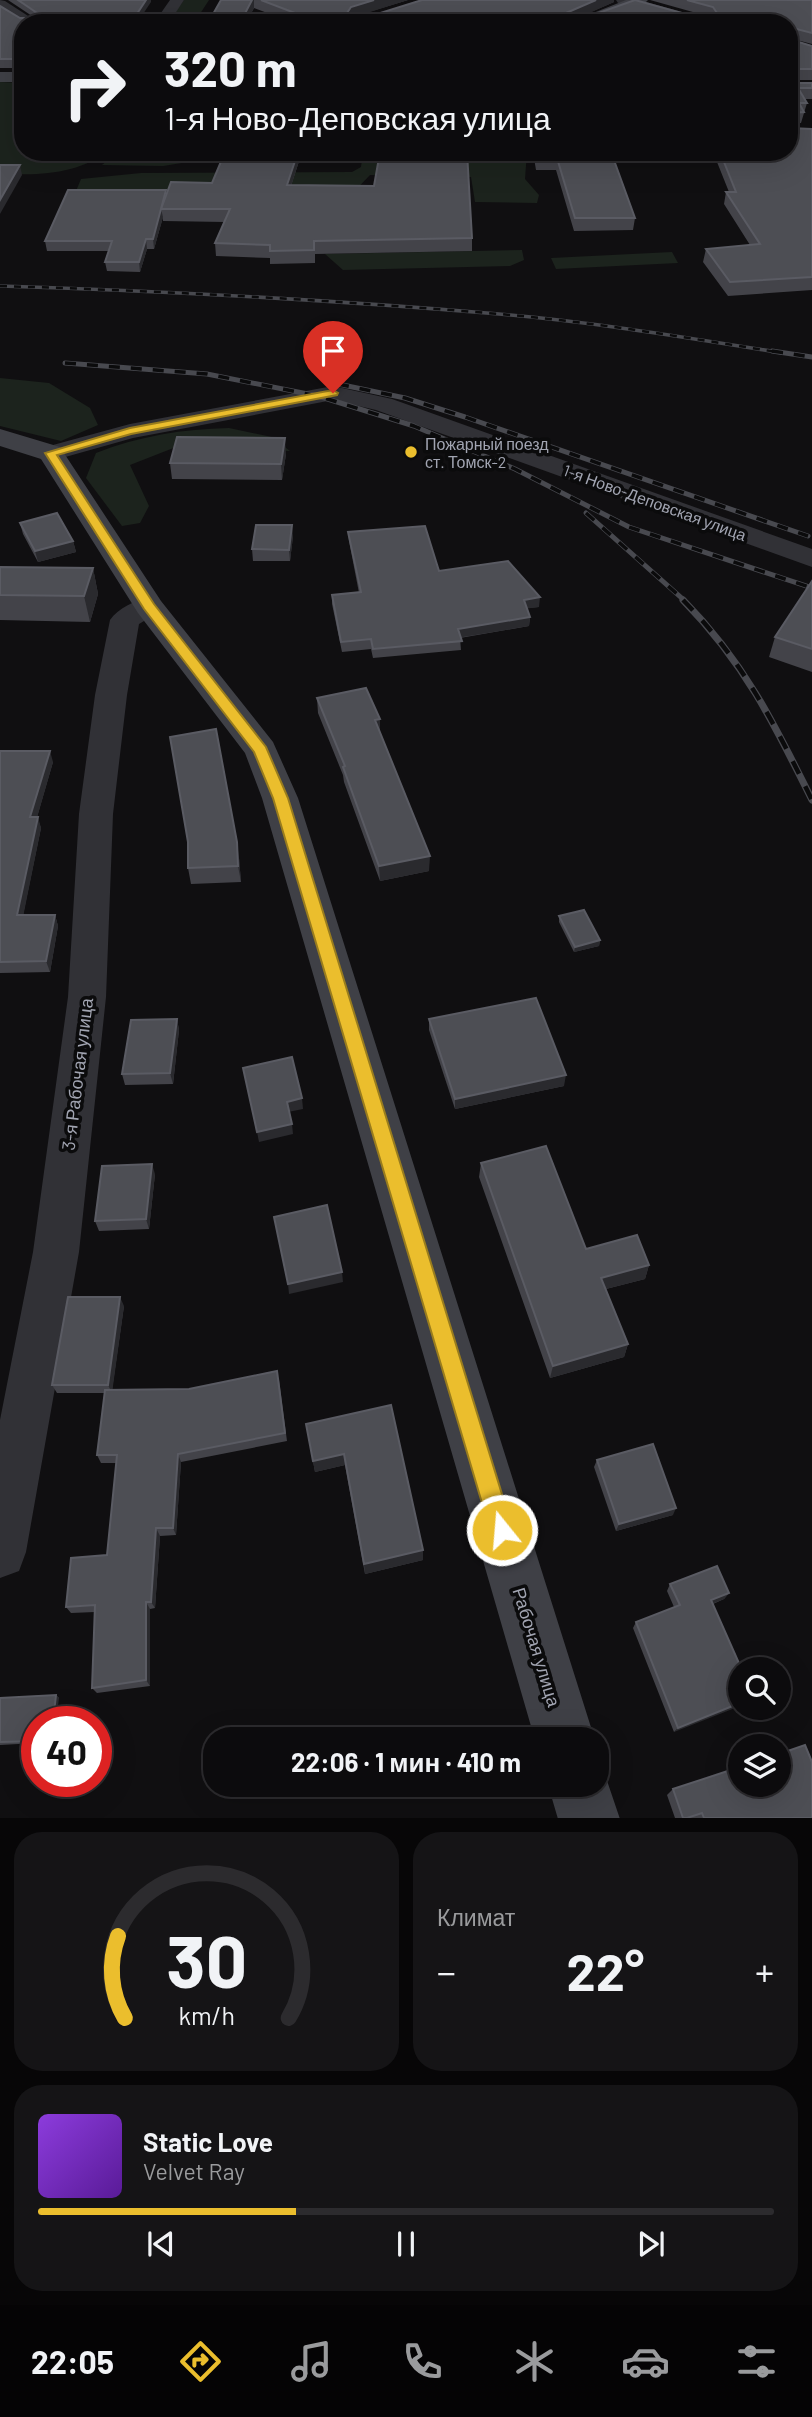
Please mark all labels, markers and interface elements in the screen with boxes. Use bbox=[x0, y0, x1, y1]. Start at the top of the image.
text: 320 m bbox=[164, 38, 297, 97]
icon: right bbox=[49, 42, 140, 133]
text: 1-я Ново-Деповская улица bbox=[164, 98, 551, 136]
pin bbox=[303, 321, 363, 393]
icon: arrive bbox=[314, 332, 352, 370]
place label: Пожарный поезд ст. Томск-2 bbox=[425, 434, 549, 471]
marker: Пожарный поезд ст. Томск-2 bbox=[403, 444, 419, 460]
street label: 1-я Ново-Деповская улица bbox=[561, 460, 749, 544]
street label: 3-я Рабочая улица bbox=[57, 996, 97, 1151]
position arrow bbox=[465, 1493, 539, 1567]
street label: Рабочая улица bbox=[508, 1585, 566, 1710]
map controls bbox=[728, 1657, 791, 1797]
button: search bbox=[728, 1657, 791, 1720]
speed limit sign: 40 bbox=[21, 1706, 112, 1797]
button: layers bbox=[728, 1734, 791, 1797]
text: 22:06 · 1 мин · 410 m bbox=[291, 1746, 521, 1777]
text: Климат bbox=[437, 1903, 515, 1931]
text: 30 bbox=[166, 1915, 247, 2003]
text: 22° bbox=[567, 1939, 644, 2001]
text: − bbox=[437, 1948, 456, 1994]
text: + bbox=[755, 1948, 774, 1994]
text: km/h bbox=[178, 1999, 235, 2029]
text: Static Love bbox=[143, 2126, 273, 2157]
text: Velvet Ray bbox=[143, 2157, 245, 2185]
icon: previous bbox=[142, 2225, 180, 2263]
icon: pause bbox=[387, 2225, 425, 2263]
icon: next bbox=[632, 2225, 670, 2263]
icon: directions bbox=[176, 2337, 225, 2386]
icon: music bbox=[287, 2337, 336, 2386]
icon: phone bbox=[398, 2337, 447, 2386]
icon: climate bbox=[510, 2337, 559, 2386]
icon: car bbox=[621, 2337, 670, 2386]
icon: filters bbox=[732, 2337, 781, 2386]
text: 22:05 bbox=[31, 2342, 114, 2380]

